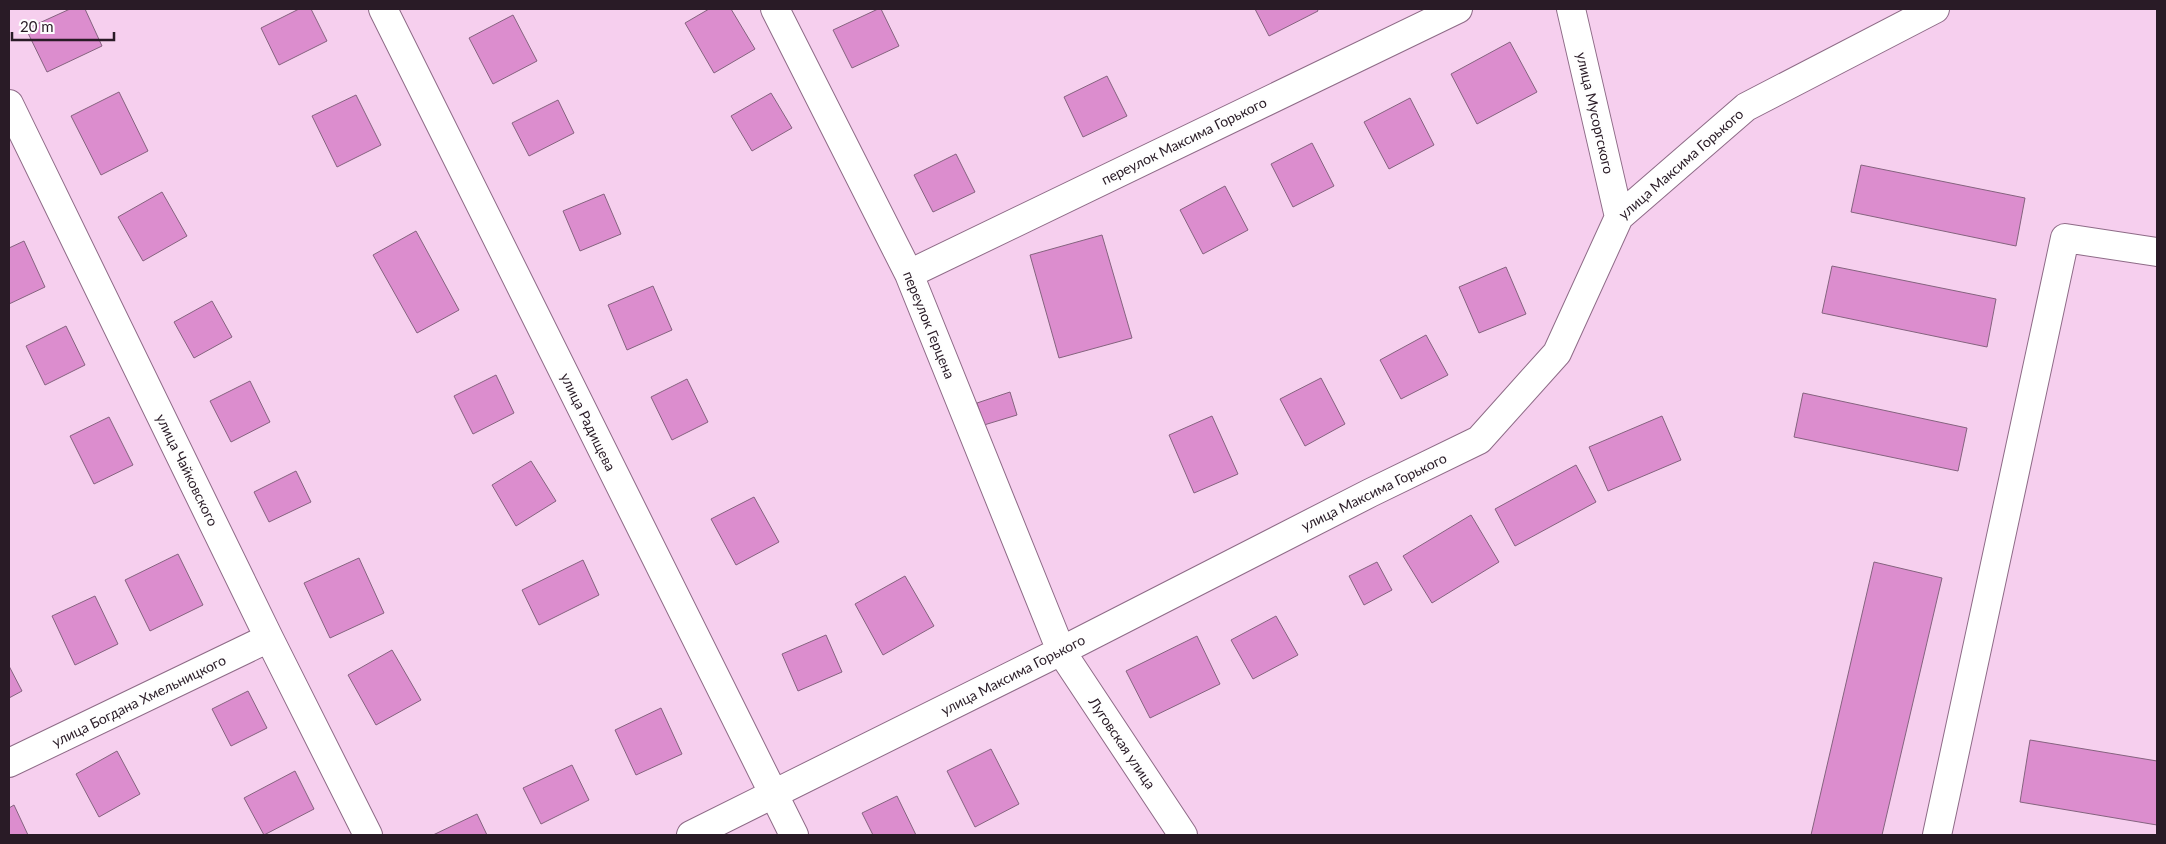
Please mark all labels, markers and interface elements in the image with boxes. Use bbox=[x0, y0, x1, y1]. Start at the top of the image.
scale bar bbox=[12, 10, 115, 42]
text: 20 m bbox=[20, 17, 54, 35]
street label: улица Мусоргского bbox=[1573, 50, 1618, 175]
street label: переулок Максима Горького bbox=[1098, 93, 1269, 188]
street label: улица Максима Горького bbox=[1615, 105, 1747, 222]
street label: переулок Герцена bbox=[900, 268, 959, 381]
street label: улица Радищева bbox=[557, 370, 620, 474]
street label: улица Чайковского bbox=[153, 411, 222, 529]
street label: улица Максима Горького bbox=[1298, 449, 1449, 534]
street label: улица Максима Горького bbox=[938, 631, 1088, 718]
street label: улица Богдана Хмельницкого bbox=[49, 651, 228, 750]
street label: Луговская улица bbox=[1085, 693, 1159, 792]

